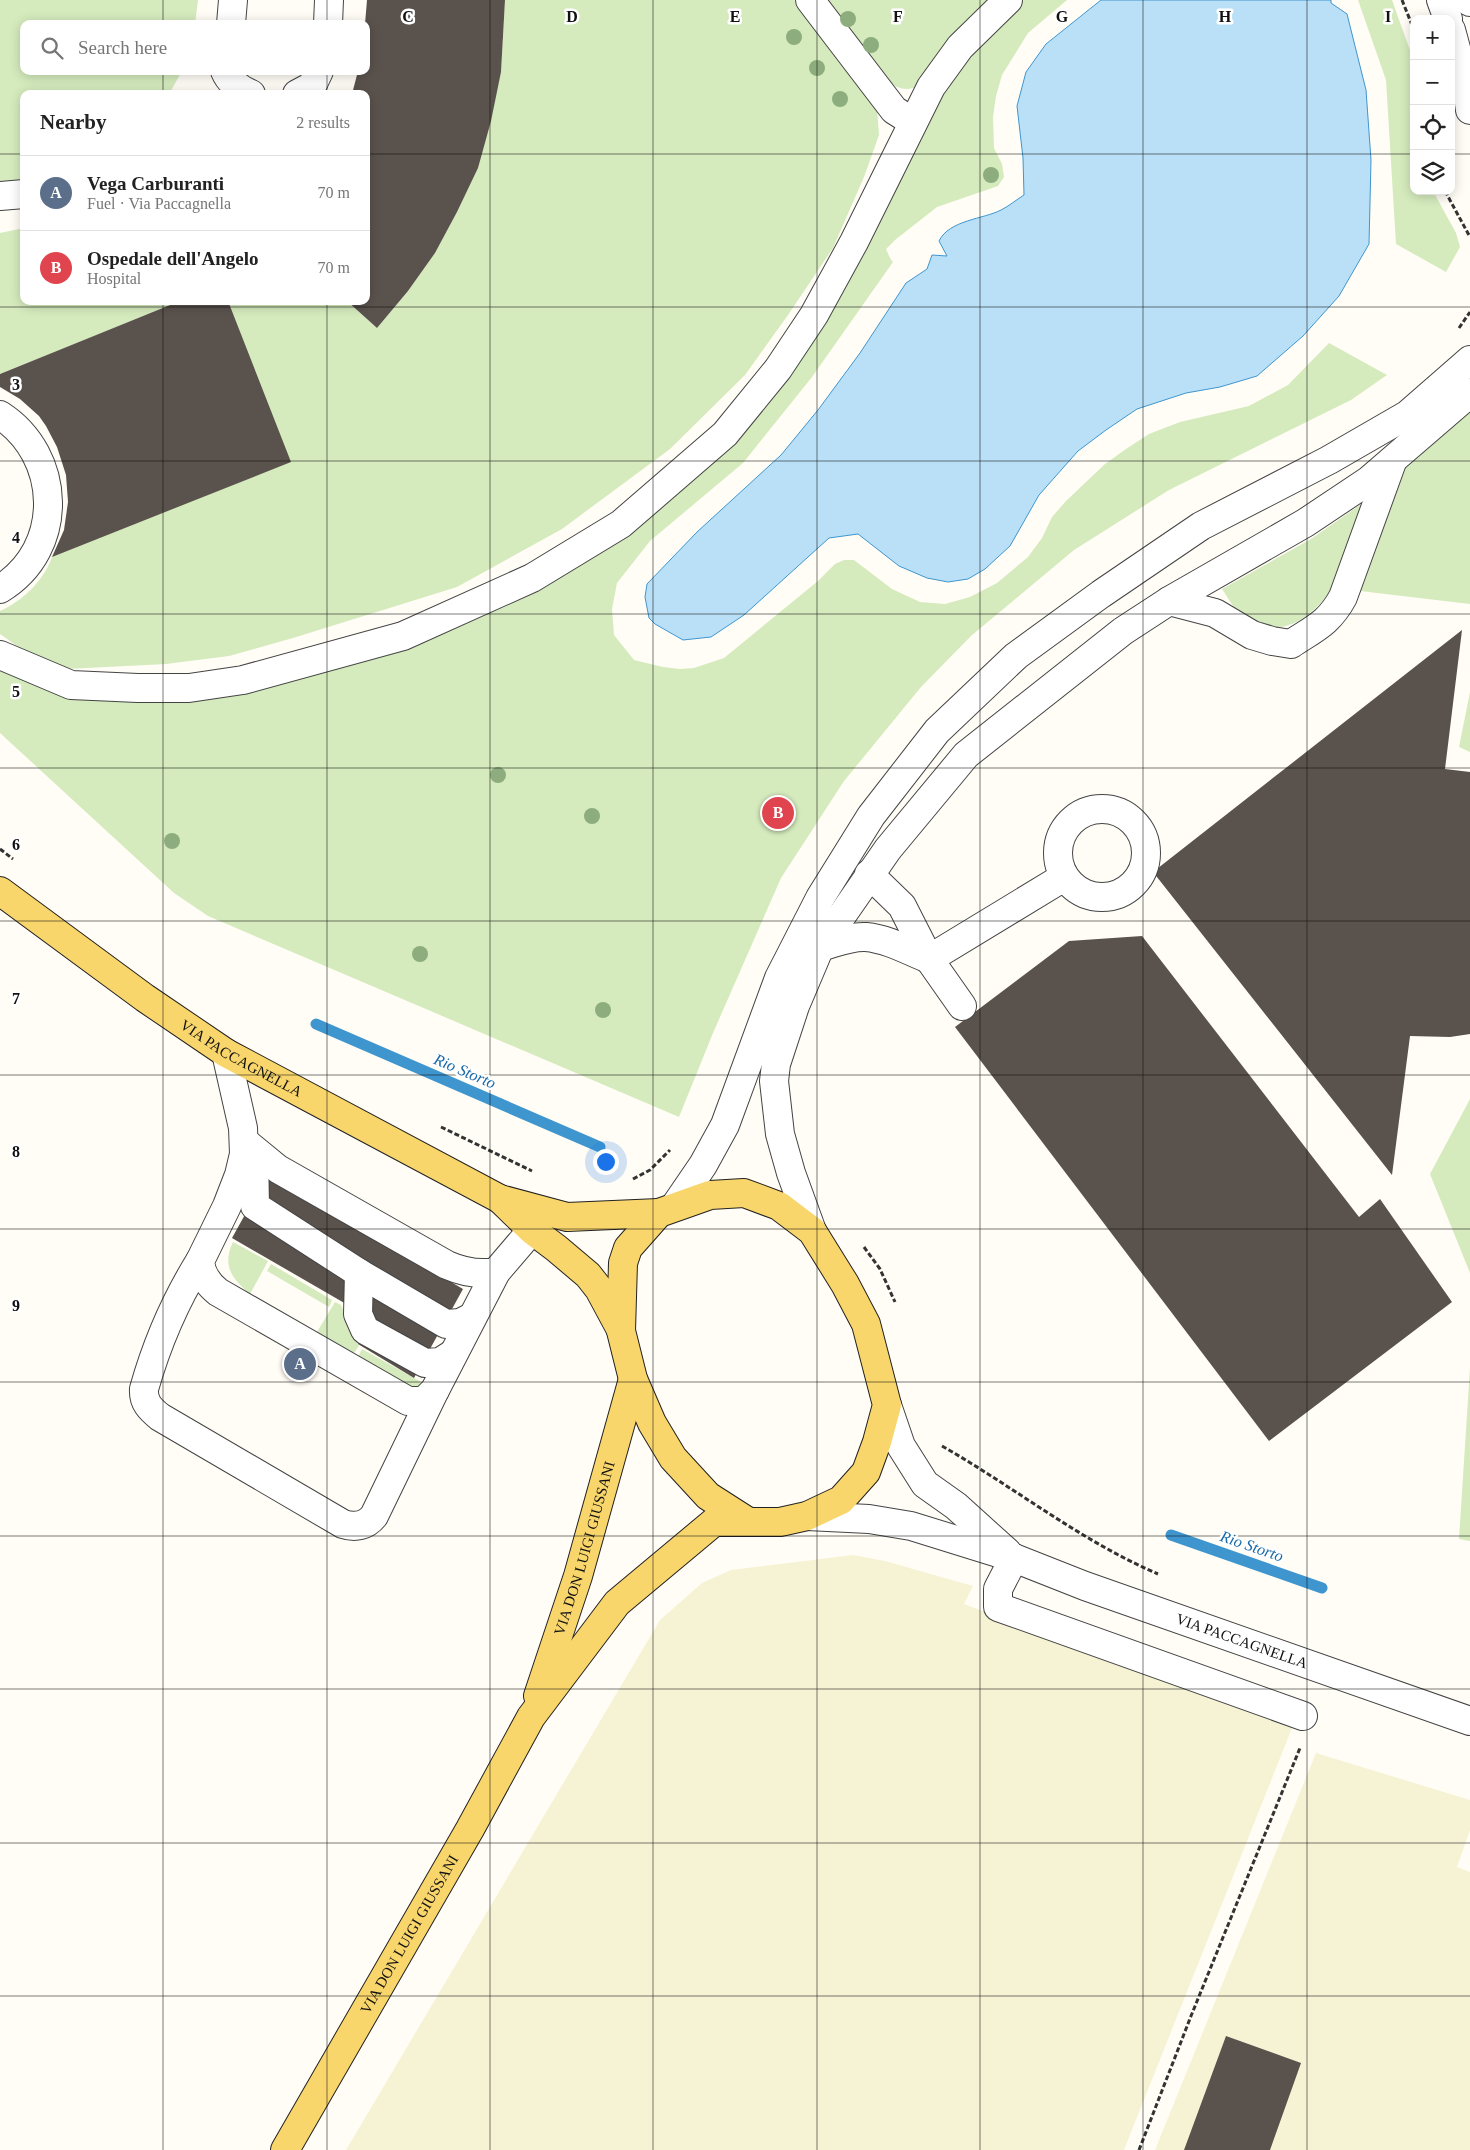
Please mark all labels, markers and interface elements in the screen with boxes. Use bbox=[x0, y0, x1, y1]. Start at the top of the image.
text: C bbox=[402, 8, 414, 25]
text: D bbox=[566, 8, 578, 25]
text: E bbox=[730, 8, 740, 25]
text: F bbox=[893, 8, 903, 25]
text: G bbox=[1056, 8, 1069, 25]
text: H bbox=[1219, 8, 1232, 25]
text: I bbox=[1385, 8, 1391, 25]
map controls bbox=[1410, 15, 1455, 195]
button: + bbox=[1410, 15, 1455, 60]
search box bbox=[20, 20, 370, 75]
icon: search bbox=[38, 34, 66, 62]
text: Search here bbox=[78, 37, 167, 58]
button: − bbox=[1410, 60, 1455, 105]
button: locate bbox=[1410, 105, 1455, 150]
text: Nearby bbox=[40, 110, 107, 134]
text: 2 results bbox=[296, 114, 350, 131]
button: layers bbox=[1410, 150, 1455, 195]
text: Vega Carburanti bbox=[87, 173, 224, 194]
text: A bbox=[50, 184, 62, 201]
text: 70 m bbox=[318, 184, 350, 201]
text: Fuel · Via Paccagnella bbox=[87, 195, 231, 212]
text: Ospedale dell'Angelo bbox=[87, 248, 259, 269]
text: B bbox=[51, 259, 61, 276]
text: 70 m bbox=[318, 259, 350, 276]
text: Hospital bbox=[87, 270, 141, 287]
text: 3 bbox=[12, 376, 20, 393]
text: 4 bbox=[12, 529, 20, 546]
text: 5 bbox=[12, 683, 20, 700]
pin: B bbox=[762, 794, 794, 832]
text: 6 bbox=[12, 836, 20, 853]
text: 7 bbox=[12, 990, 20, 1007]
street label: VIA PACCAGNELLA bbox=[177, 1016, 305, 1100]
water label: Rio Storto bbox=[431, 1050, 498, 1092]
text: 8 bbox=[12, 1143, 20, 1160]
your location bbox=[593, 1149, 619, 1175]
text: 9 bbox=[12, 1297, 20, 1314]
pin: A bbox=[284, 1345, 316, 1383]
street label: VIA DON LUIGI GIUSSANI bbox=[551, 1459, 618, 1637]
water label: Rio Storto bbox=[1217, 1527, 1286, 1565]
street label: VIA PACCAGNELLA bbox=[1174, 1611, 1310, 1671]
street label: VIA DON LUIGI GIUSSANI bbox=[357, 1852, 461, 2016]

